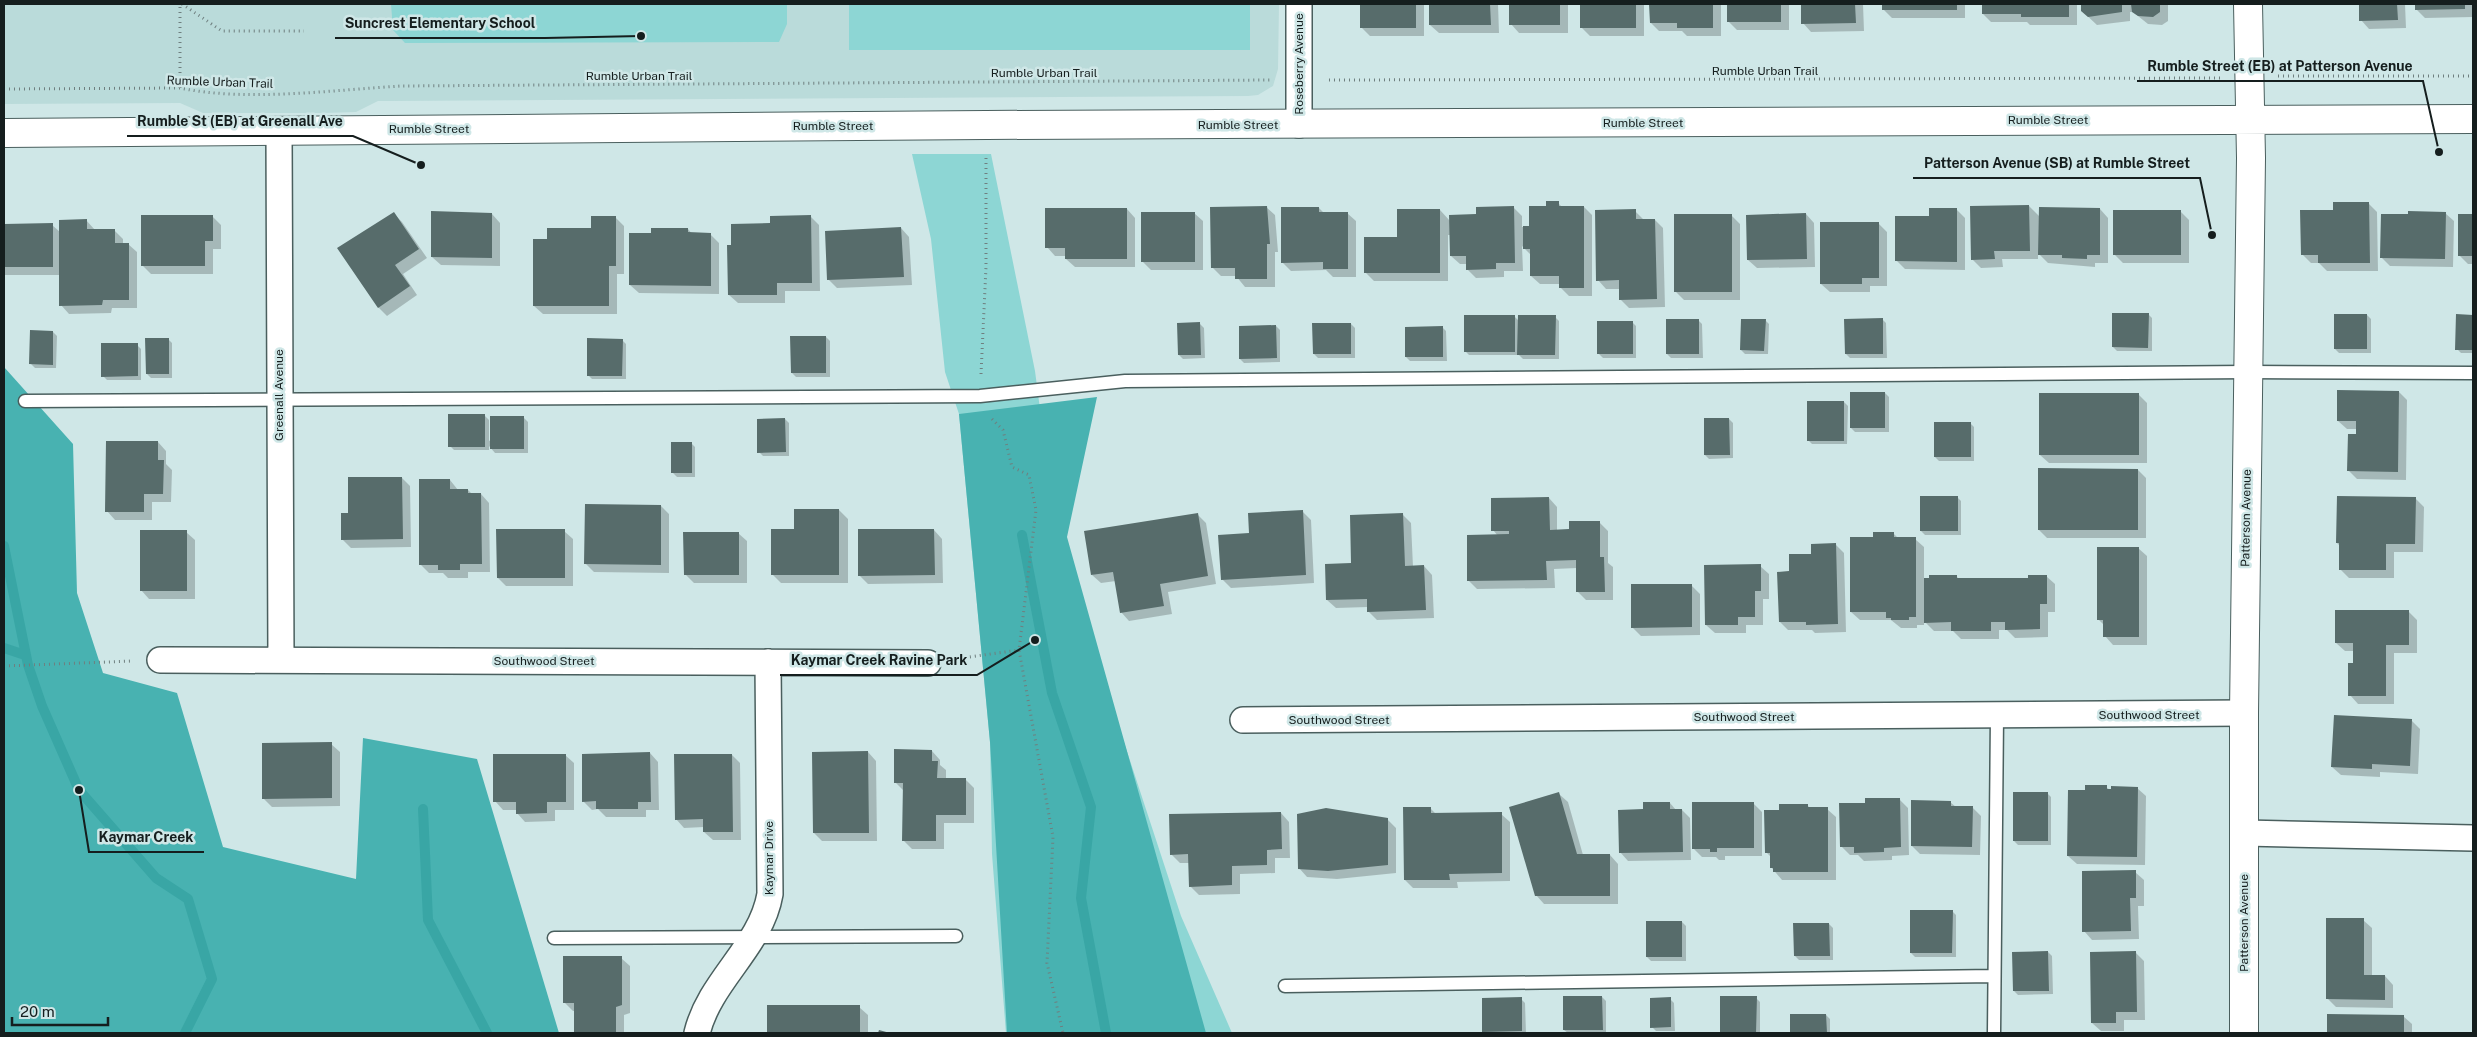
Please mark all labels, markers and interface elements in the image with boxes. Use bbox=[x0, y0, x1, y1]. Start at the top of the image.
callout: Suncrest Elementary School bbox=[335, 9, 545, 38]
street label: Roseberry Avenue bbox=[1292, 13, 1306, 115]
text: Suncrest Elementary School bbox=[345, 15, 536, 31]
callout: Rumble Street (EB) at Patterson Avenue bbox=[2137, 52, 2423, 81]
text: Rumble Street (EB) at Patterson Avenue bbox=[2147, 58, 2413, 74]
street label: Rumble Urban Trail bbox=[1712, 64, 1819, 78]
street label: Rumble Urban Trail bbox=[991, 66, 1098, 80]
street label: Rumble Urban Trail bbox=[586, 69, 693, 83]
street label: Rumble Urban Trail bbox=[166, 73, 274, 91]
callout: Rumble St (EB) at Greenall Ave bbox=[127, 107, 353, 136]
text: Rumble St (EB) at Greenall Ave bbox=[137, 113, 343, 129]
street label: Rumble Street bbox=[2008, 113, 2089, 127]
street label: Rumble Street bbox=[1603, 116, 1684, 130]
street label: Rumble Street bbox=[1198, 118, 1279, 132]
street label: Rumble Street bbox=[793, 119, 874, 133]
street label: Rumble Street bbox=[389, 122, 470, 136]
callout: Patterson Avenue (SB) at Rumble Street bbox=[1913, 149, 2200, 178]
text: Patterson Avenue (SB) at Rumble Street bbox=[1924, 155, 2190, 171]
street label: Greenall Avenue bbox=[272, 349, 286, 441]
street label: Patterson Avenue bbox=[2238, 469, 2254, 567]
callout: Kaymar Creek Ravine Park bbox=[780, 646, 977, 675]
text: Kaymar Creek Ravine Park bbox=[791, 652, 967, 668]
street label: Southwood Street bbox=[493, 654, 595, 668]
street label: Southwood Street bbox=[2098, 708, 2200, 722]
street label: Southwood Street bbox=[1693, 710, 1795, 724]
street label: Southwood Street bbox=[1288, 713, 1390, 727]
street label: Kaymar Drive bbox=[762, 821, 776, 895]
callout: Kaymar Creek bbox=[89, 823, 204, 852]
text: Kaymar Creek bbox=[99, 829, 193, 845]
street label: Patterson Avenue bbox=[2237, 874, 2251, 972]
scale bar bbox=[12, 994, 109, 1026]
text: 20 m bbox=[20, 1003, 55, 1020]

